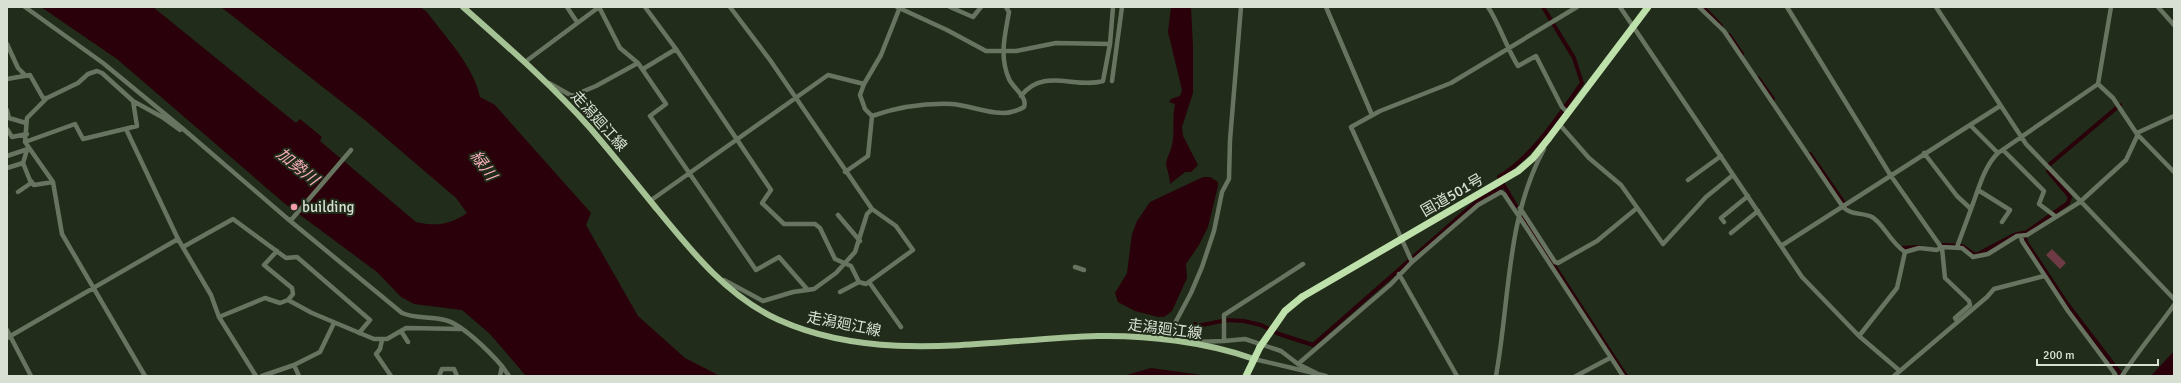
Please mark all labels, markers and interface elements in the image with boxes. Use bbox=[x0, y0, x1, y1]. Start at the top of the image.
street label: 走潟廻江線 bbox=[567, 87, 631, 155]
water label: 加勢川 bbox=[272, 144, 324, 191]
water label: 緑川 bbox=[466, 147, 502, 186]
street label: 国道501号 bbox=[1417, 170, 1487, 220]
place label: building bbox=[302, 198, 355, 216]
marker: building bbox=[289, 202, 299, 212]
street label: 走潟廻江線 bbox=[805, 308, 883, 340]
street label: 走潟廻江線 bbox=[1127, 315, 1203, 343]
scale bar bbox=[2037, 341, 2158, 367]
text: 200 m bbox=[2043, 348, 2075, 363]

